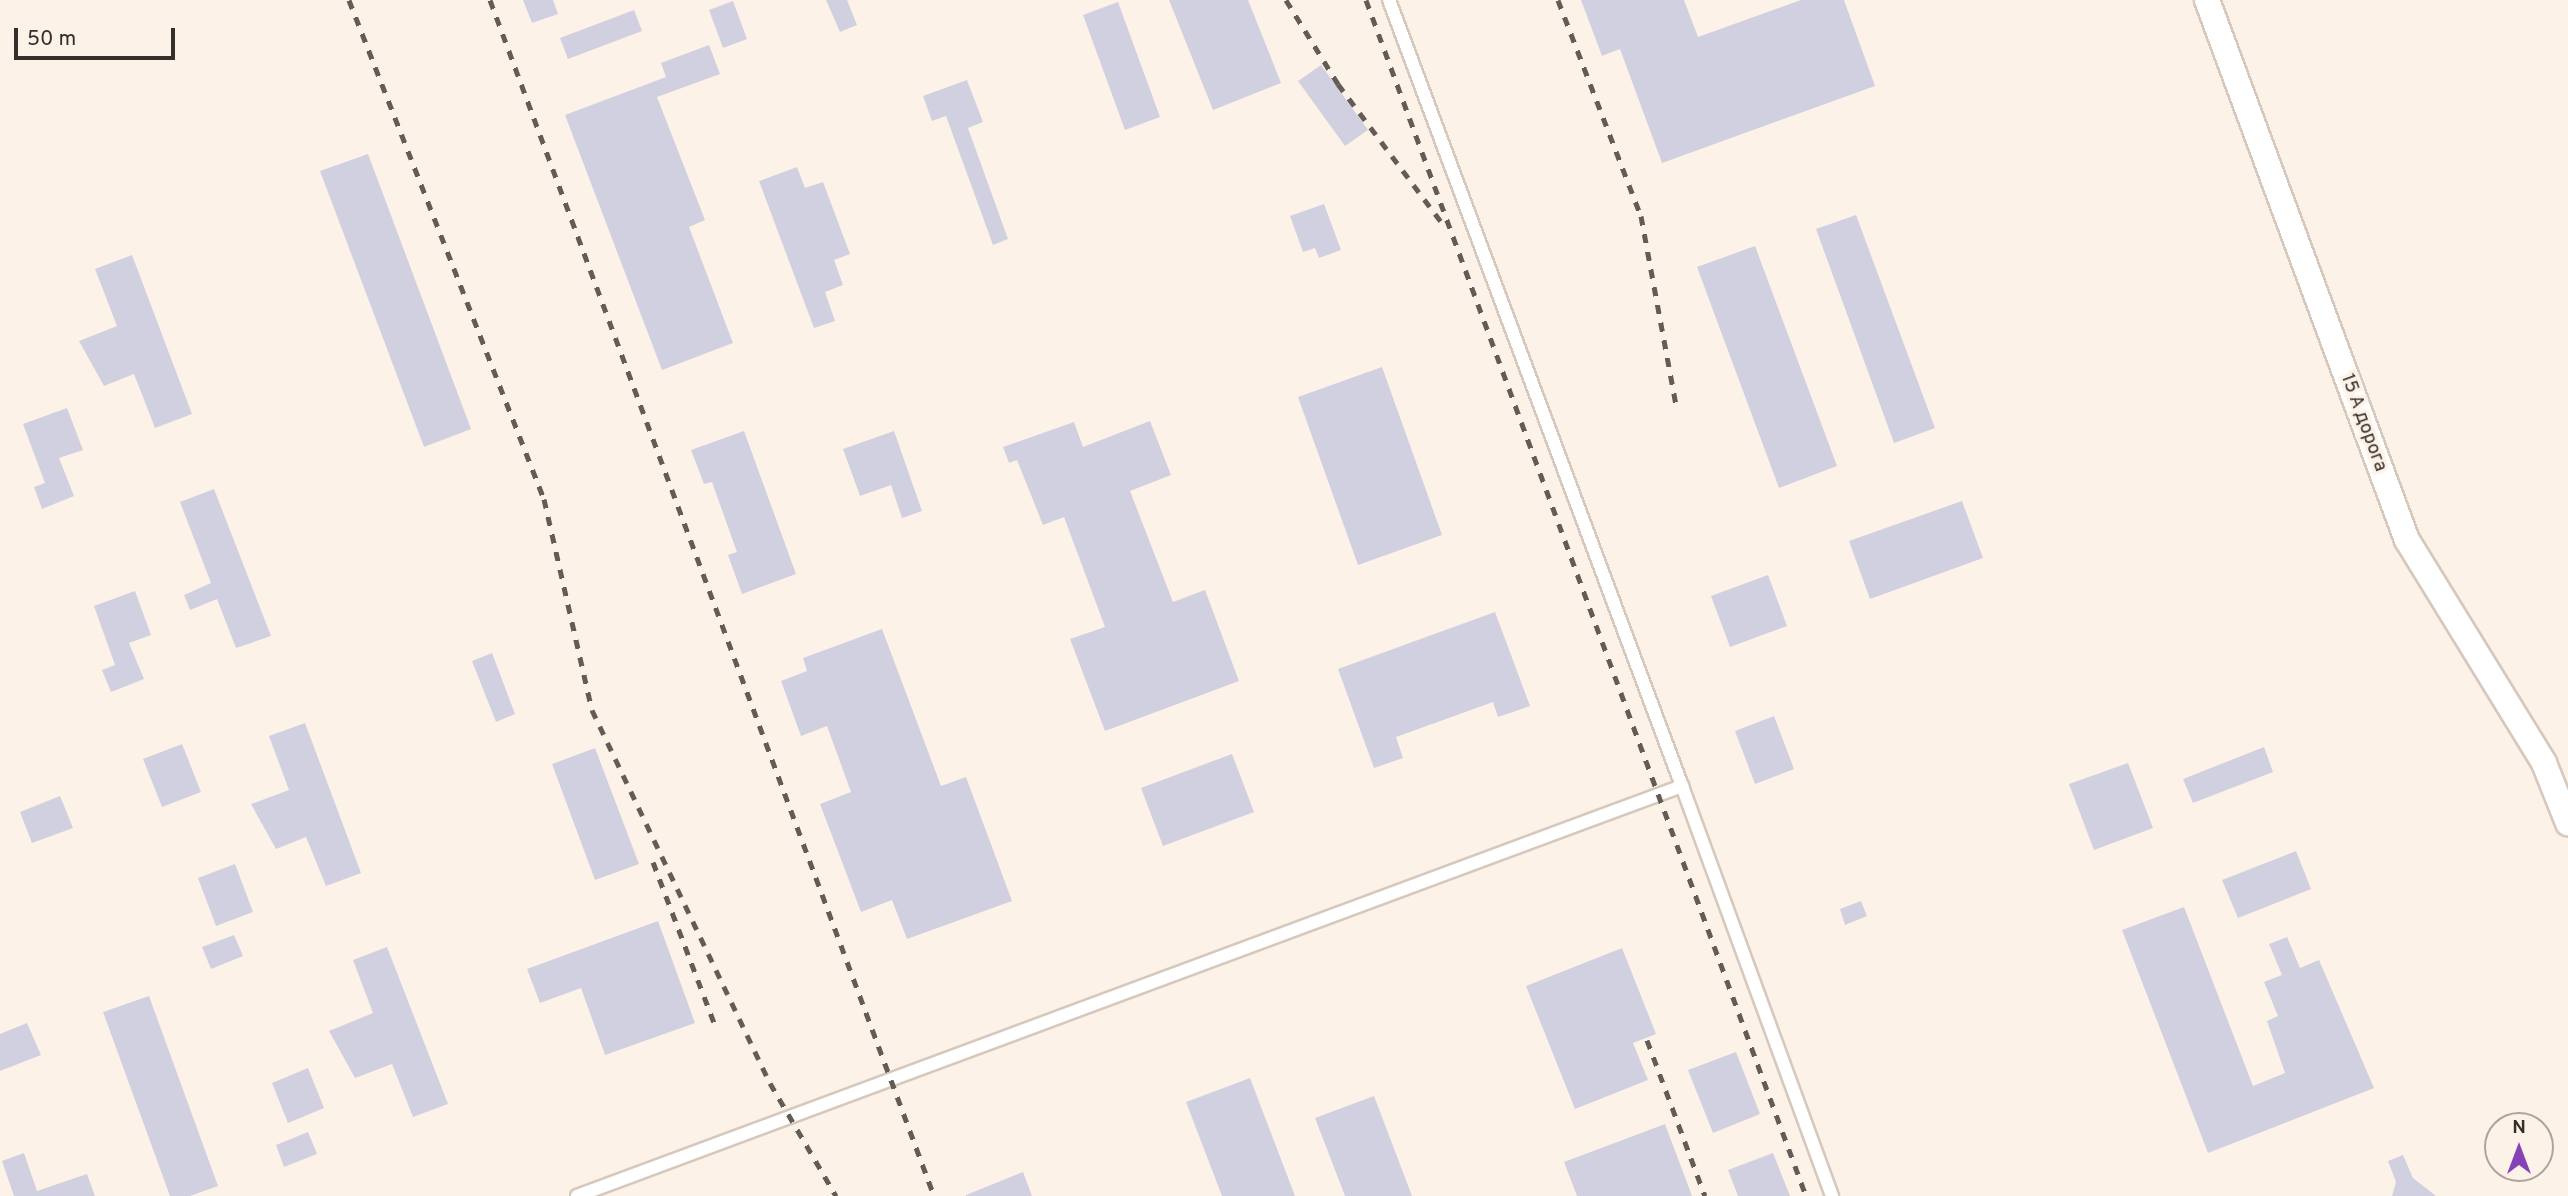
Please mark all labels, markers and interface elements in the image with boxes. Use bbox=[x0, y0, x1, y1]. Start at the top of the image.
scale bar bbox=[18, 14, 178, 58]
text: 50 m bbox=[27, 26, 76, 53]
street label: 15 А дорога bbox=[2335, 370, 2391, 476]
north arrow bbox=[2484, 1112, 2554, 1182]
text: N bbox=[2512, 1116, 2526, 1140]

